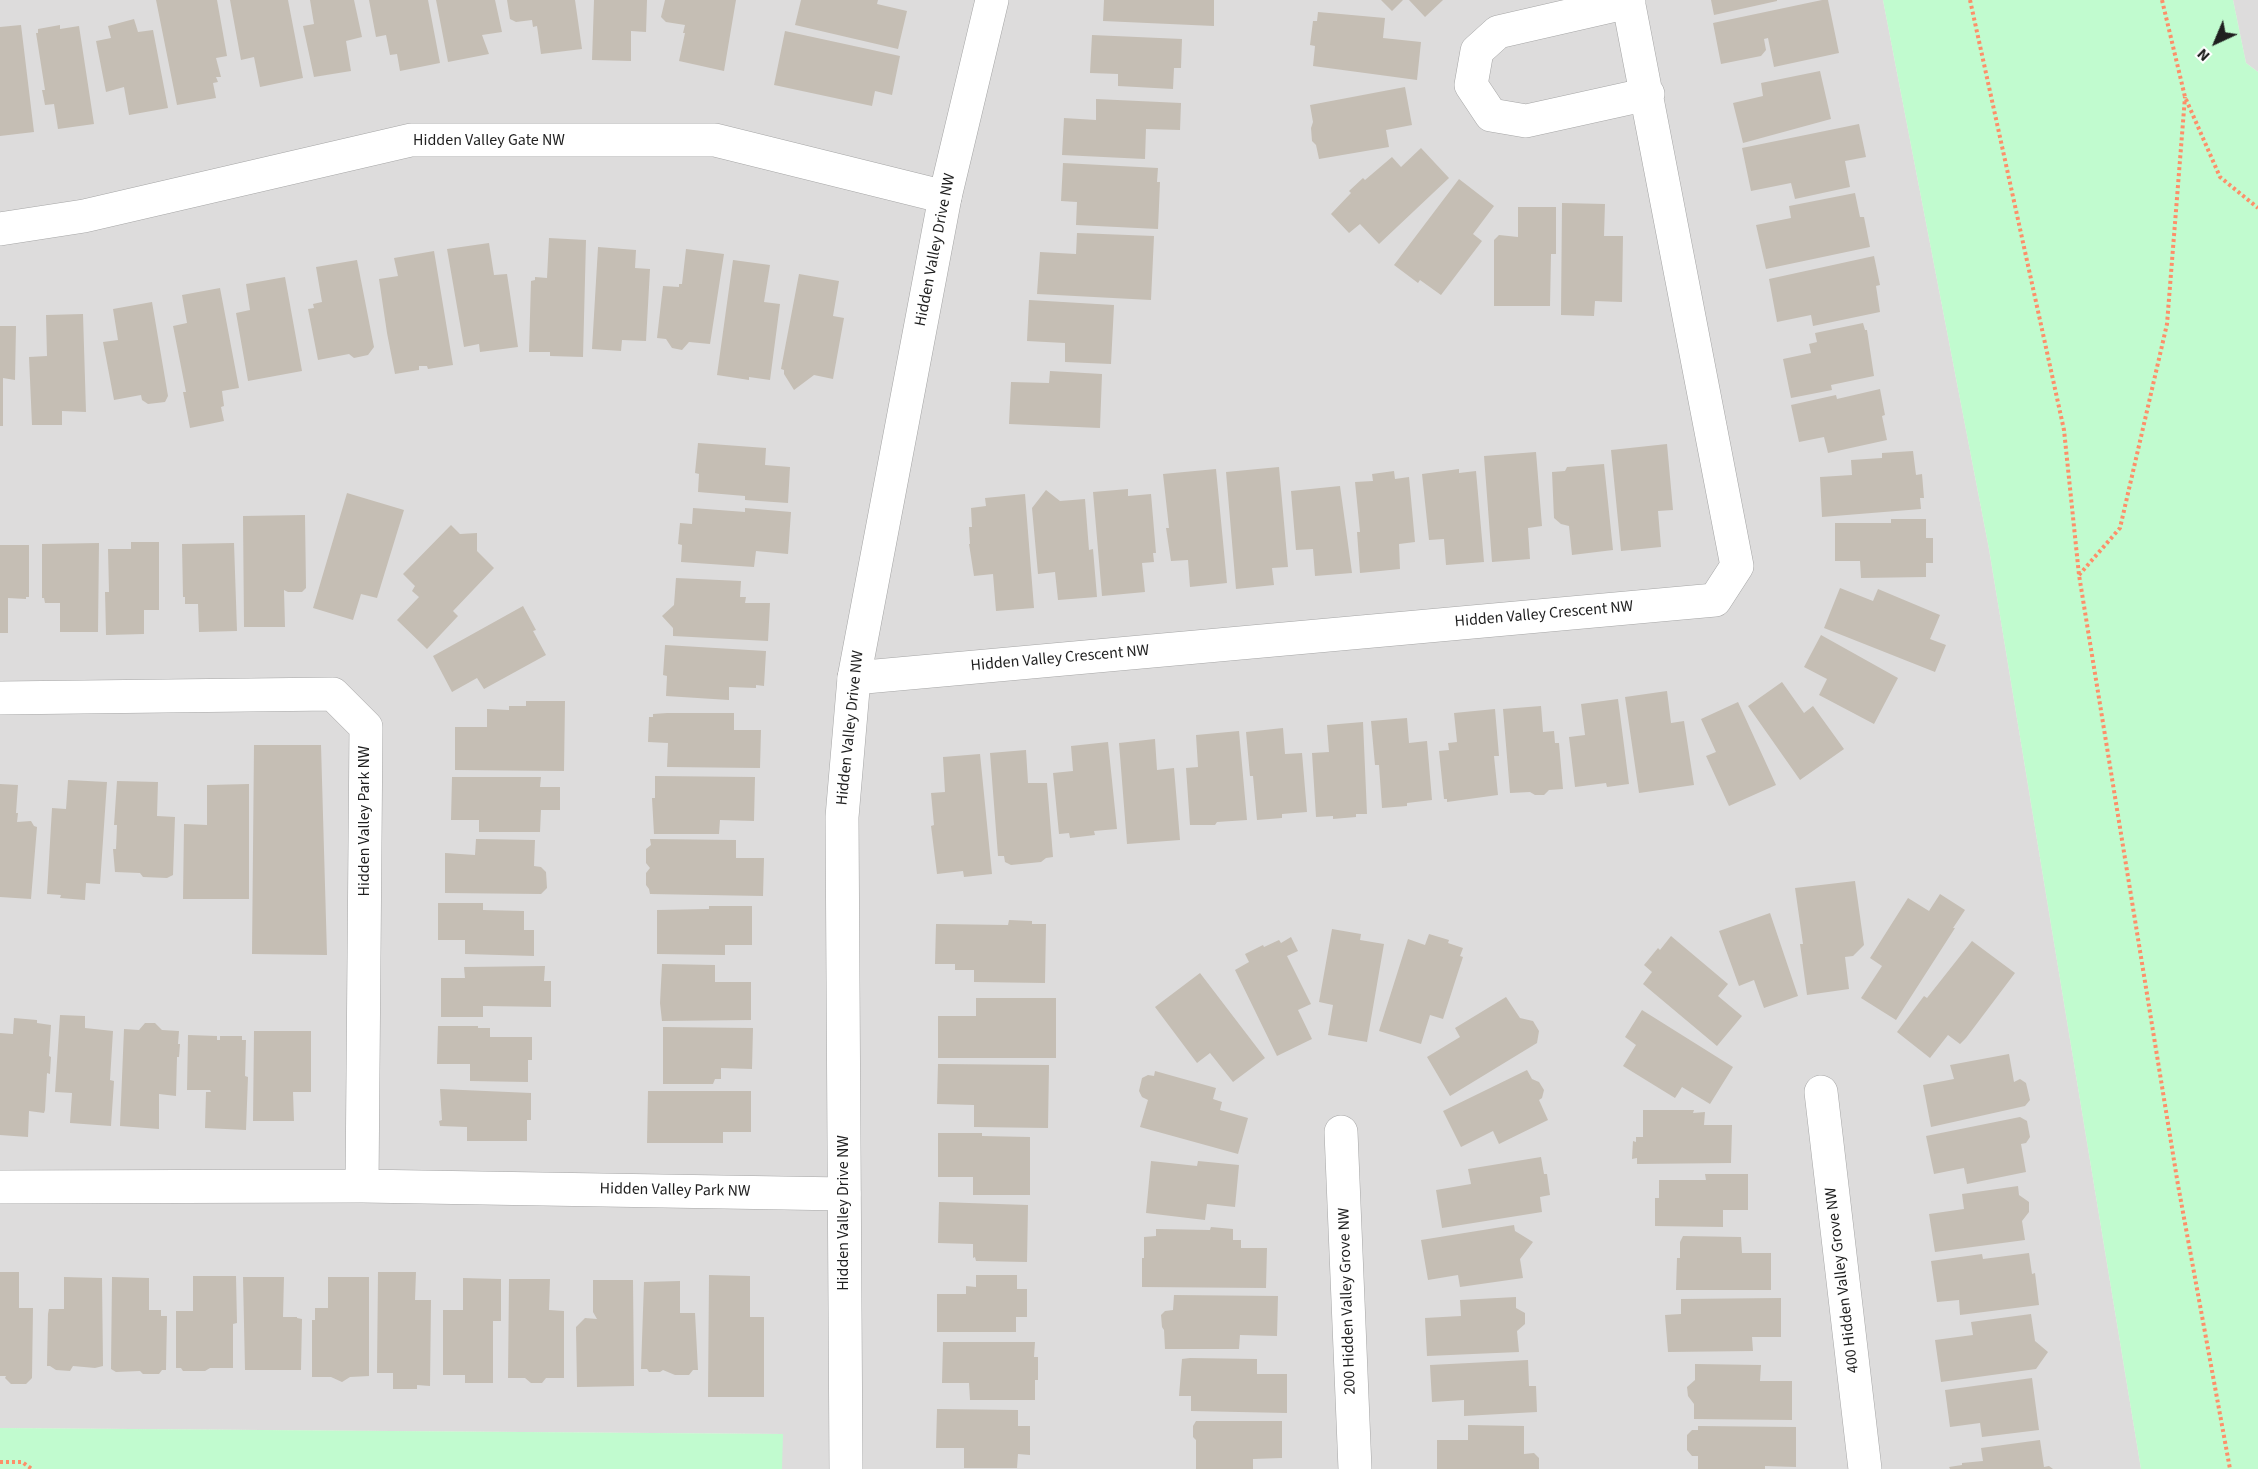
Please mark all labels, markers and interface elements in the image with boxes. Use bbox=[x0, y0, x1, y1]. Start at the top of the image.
north arrow bbox=[2186, 12, 2246, 72]
text: N bbox=[2192, 43, 2215, 67]
street label: Hidden Valley Gate NW bbox=[413, 131, 565, 151]
street label: Hidden Valley Drive NW bbox=[912, 172, 960, 328]
street label: Hidden Valley Crescent NW bbox=[1454, 598, 1634, 632]
street label: Hidden Valley Crescent NW bbox=[970, 642, 1150, 676]
street label: Hidden Valley Drive NW bbox=[833, 650, 869, 806]
street label: Hidden Valley Park NW bbox=[355, 746, 375, 896]
street label: Hidden Valley Drive NW bbox=[834, 1135, 854, 1291]
street label: Hidden Valley Park NW bbox=[599, 1180, 751, 1202]
street label: 400 Hidden Valley Grove NW bbox=[1822, 1186, 1864, 1374]
street label: 200 Hidden Valley Grove NW bbox=[1335, 1207, 1361, 1395]

